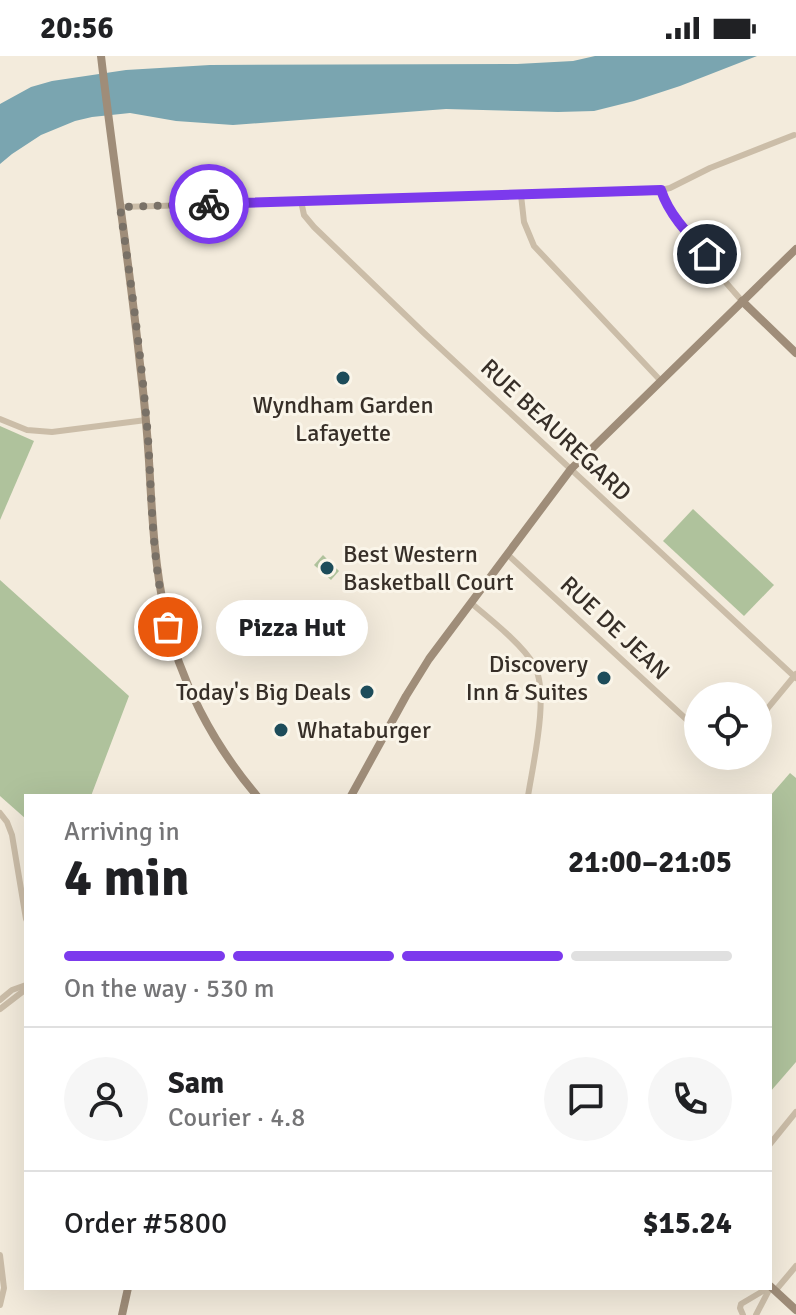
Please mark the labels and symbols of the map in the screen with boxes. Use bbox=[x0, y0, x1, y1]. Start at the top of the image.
courier bbox=[169, 164, 249, 244]
pin bbox=[673, 220, 741, 288]
street label: RUE BEAUREGARD bbox=[474, 352, 638, 508]
marker: Wyndham Garden Lafayette bbox=[334, 369, 352, 387]
place label: Wyndham Garden Lafayette bbox=[252, 390, 434, 448]
place label: Best Western Basketball Court bbox=[343, 539, 514, 597]
marker: Best Western Basketball Court bbox=[318, 559, 336, 577]
street label: RUE DE JEAN bbox=[554, 570, 676, 686]
pin bbox=[134, 593, 202, 661]
callout: Pizza Hut bbox=[216, 599, 368, 655]
place label: Discovery Inn & Suites bbox=[466, 649, 588, 707]
marker: Discovery Inn & Suites bbox=[595, 669, 613, 687]
place label: Today's Big Deals bbox=[176, 677, 351, 707]
marker: Today's Big Deals bbox=[358, 683, 376, 701]
place label: Whataburger bbox=[297, 715, 431, 745]
marker: Whataburger bbox=[272, 721, 290, 739]

